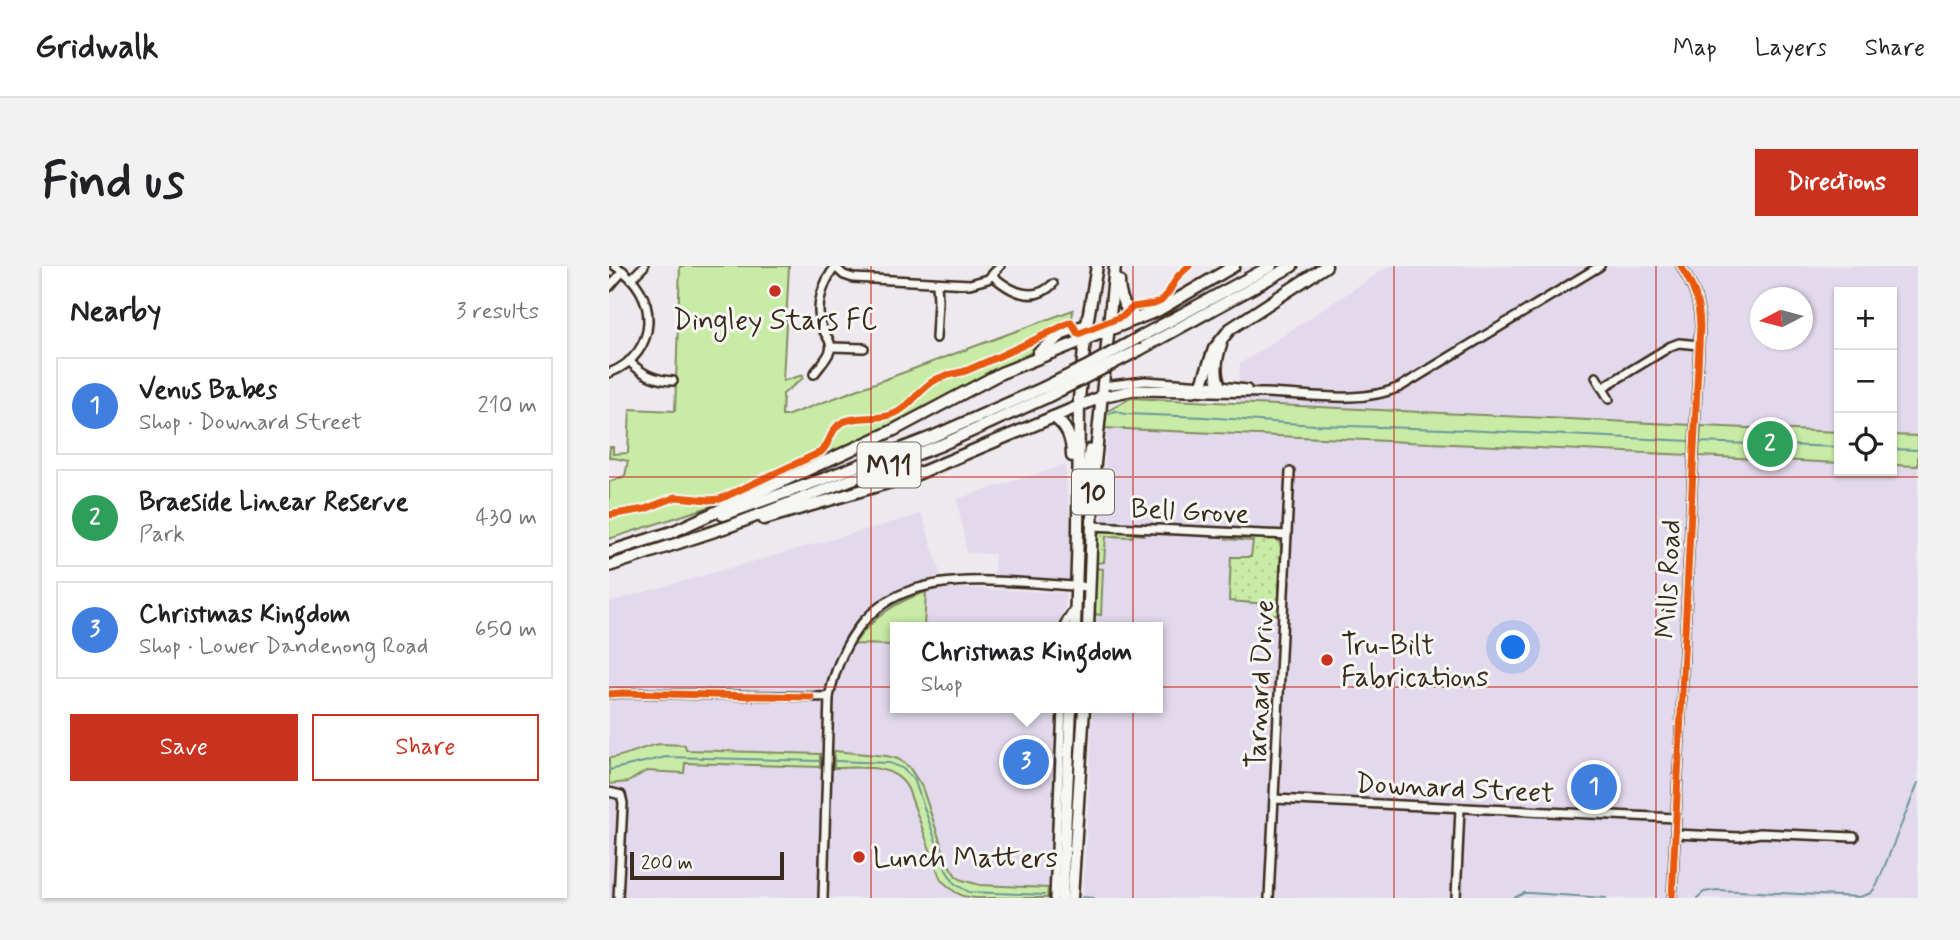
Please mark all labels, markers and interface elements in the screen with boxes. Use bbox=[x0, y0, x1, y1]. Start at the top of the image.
text: Gridwalk bbox=[35, 26, 159, 70]
text: Map bbox=[1673, 33, 1717, 64]
text: Layers bbox=[1755, 33, 1827, 64]
text: Share bbox=[1865, 33, 1925, 64]
button: Directions bbox=[1755, 149, 1918, 216]
text: Find us bbox=[42, 150, 185, 215]
marker: Dingley Stars FC bbox=[767, 283, 783, 299]
north arrow bbox=[1750, 287, 1813, 350]
map controls bbox=[1834, 287, 1897, 476]
button: + bbox=[1834, 287, 1897, 350]
text: Nearby bbox=[70, 292, 161, 331]
text: 3 results bbox=[456, 297, 539, 327]
place label: Dingley Stars FC bbox=[673, 303, 877, 342]
button: − bbox=[1834, 350, 1897, 413]
text: Venus Babes bbox=[139, 374, 277, 408]
text: 1 bbox=[90, 391, 100, 421]
text: 210 m bbox=[477, 391, 537, 421]
text: Shop · Downard Street bbox=[139, 408, 362, 438]
button: locate bbox=[1834, 413, 1897, 476]
pin: 2 bbox=[1747, 418, 1793, 470]
road number: M11 bbox=[857, 442, 921, 488]
road number: 10 bbox=[1072, 470, 1114, 514]
text: Braeside Linear Reserve bbox=[139, 486, 408, 520]
street label: Bell Grove bbox=[1130, 491, 1250, 534]
text: 2 bbox=[89, 503, 101, 533]
text: 430 m bbox=[476, 503, 537, 533]
street label: Mills Road bbox=[1648, 519, 1691, 640]
text: Park bbox=[139, 520, 185, 550]
text: Christmas Kingdom bbox=[139, 598, 350, 632]
street label: Tarnard Drive bbox=[1239, 599, 1284, 770]
text: 3 bbox=[90, 615, 100, 645]
text: 650 m bbox=[475, 615, 537, 645]
popup bbox=[890, 622, 1163, 713]
place label: Tru-Bilt Fabrications bbox=[1341, 628, 1489, 697]
your location bbox=[1496, 630, 1530, 664]
text: Shop · Lower Dandenong Road bbox=[139, 632, 428, 662]
text: Christmas Kingdom bbox=[921, 636, 1132, 670]
marker: Tru-Bilt Fabrications bbox=[1319, 652, 1335, 668]
text: Shop bbox=[921, 670, 963, 700]
button: Save bbox=[70, 714, 298, 781]
button: Share bbox=[312, 714, 539, 781]
pin: 3 bbox=[1003, 736, 1049, 788]
pin: 1 bbox=[1571, 761, 1617, 813]
street label: Downard Street bbox=[1355, 766, 1555, 813]
place label: Lunch Matters bbox=[873, 841, 1058, 878]
scale bar bbox=[630, 849, 784, 881]
marker: Lunch Matters bbox=[851, 849, 867, 865]
text: 200 m bbox=[641, 851, 693, 876]

